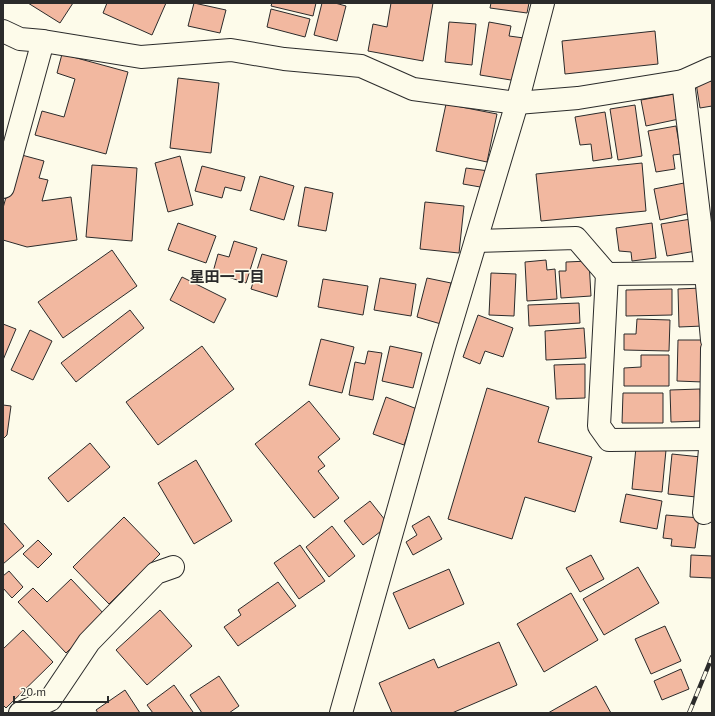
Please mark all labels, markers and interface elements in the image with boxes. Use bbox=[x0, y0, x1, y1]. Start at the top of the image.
district label: 星田一丁目 bbox=[189, 267, 265, 286]
scale bar bbox=[14, 678, 108, 704]
text: 20 m bbox=[20, 684, 46, 699]

